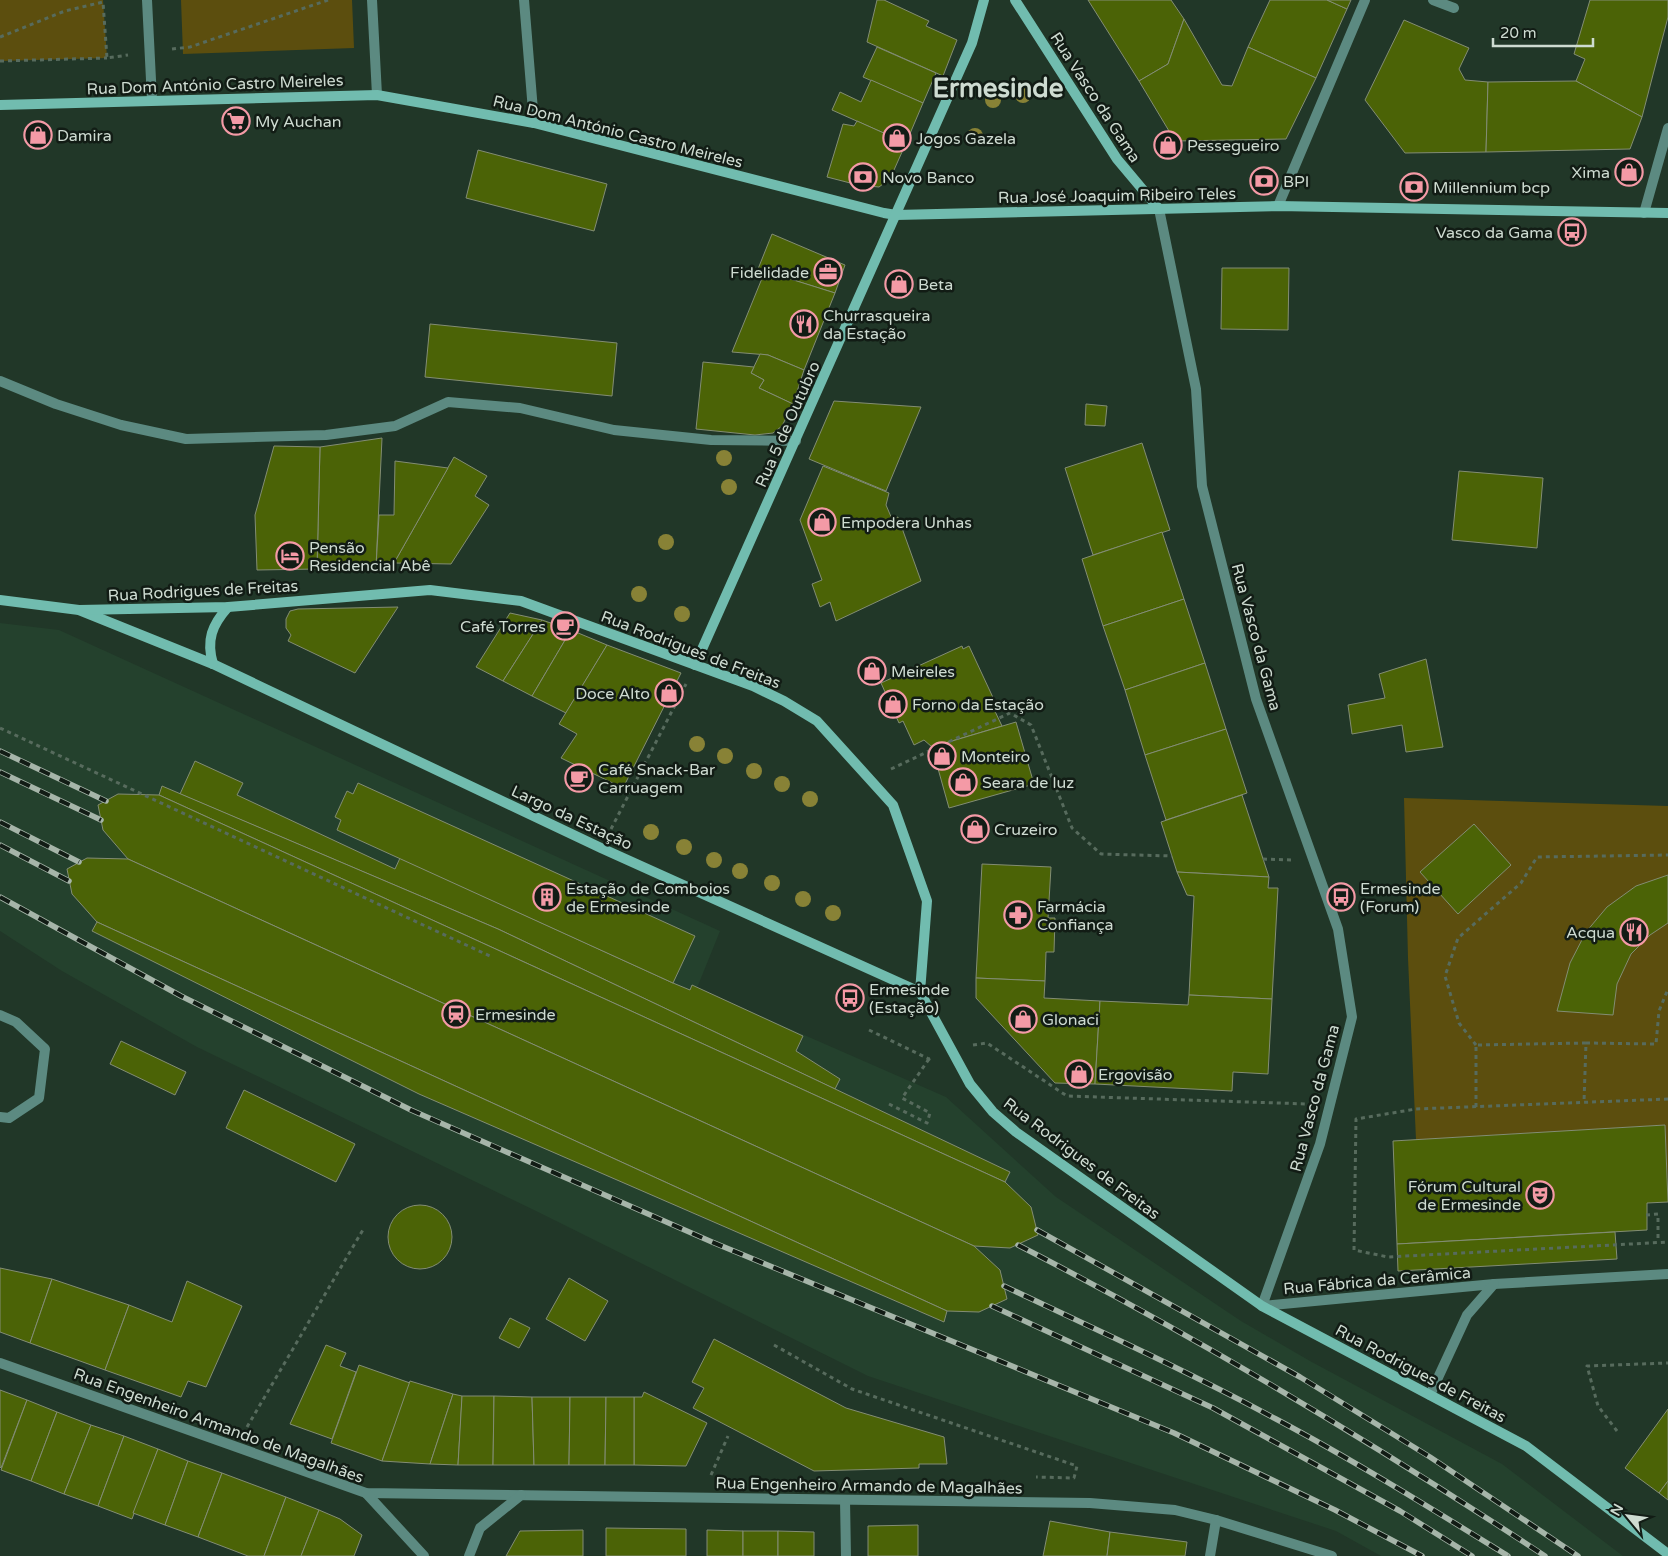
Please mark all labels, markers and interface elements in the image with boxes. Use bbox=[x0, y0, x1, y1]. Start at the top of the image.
scale bar bbox=[1493, 15, 1593, 47]
text: 20 m bbox=[1500, 24, 1537, 42]
street label: Rua Vasco da Gama bbox=[1045, 29, 1145, 167]
street label: Rua Dom António Castro Meireles bbox=[86, 71, 344, 99]
district label: Ermesinde bbox=[933, 73, 1064, 104]
street label: Rua Dom António Castro Meireles bbox=[491, 91, 745, 173]
supermarket icon: My Auchan bbox=[221, 106, 251, 136]
place label: My Auchan bbox=[255, 112, 342, 132]
shop icon: Damira bbox=[23, 120, 53, 150]
shop icon: Jogos Gazela bbox=[882, 123, 912, 153]
place label: Damira bbox=[57, 126, 112, 146]
place label: Jogos Gazela bbox=[916, 129, 1016, 149]
shop icon: Pessegueiro bbox=[1153, 130, 1183, 160]
place label: Pessegueiro bbox=[1187, 136, 1280, 156]
shop icon: Xima bbox=[1614, 157, 1644, 187]
bank icon: Novo Banco bbox=[848, 162, 878, 192]
place label: Xima bbox=[1572, 163, 1610, 183]
bank icon: BPI bbox=[1249, 166, 1279, 196]
place label: Novo Banco bbox=[882, 168, 975, 188]
place label: BPI bbox=[1283, 172, 1309, 192]
bank icon: Millennium bcp bbox=[1399, 172, 1429, 202]
place label: Millennium bcp bbox=[1433, 178, 1550, 198]
street label: Rua José Joaquim Ribeiro Teles bbox=[998, 184, 1236, 208]
bus stop icon: Vasco da Gama bbox=[1557, 217, 1587, 247]
place label: Vasco da Gama bbox=[1436, 223, 1553, 243]
office icon: Fidelidade bbox=[813, 257, 843, 287]
place label: Fidelidade bbox=[730, 263, 809, 283]
shop icon: Beta bbox=[884, 269, 914, 299]
place label: Beta bbox=[918, 275, 953, 295]
place label: Churrasqueira da Estação bbox=[823, 306, 930, 344]
restaurant icon: Churrasqueira da Estação bbox=[789, 309, 819, 339]
street label: Rua 5 de Outubro bbox=[751, 358, 825, 491]
shop icon: Empodera Unhas bbox=[807, 507, 837, 537]
place label: Empodera Unhas bbox=[841, 513, 972, 533]
place label: Pensão Residencial Abê bbox=[309, 538, 431, 576]
hotel icon: Pensão Residencial Abê bbox=[275, 541, 305, 571]
street label: Rua Vasco da Gama bbox=[1227, 561, 1285, 713]
street label: Rua Rodrigues de Freitas bbox=[107, 576, 299, 606]
street label: Rua Rodrigues de Freitas bbox=[598, 606, 783, 693]
cafe icon: Café Torres bbox=[550, 611, 580, 641]
place label: Café Torres bbox=[460, 617, 546, 637]
shop icon: Meireles bbox=[857, 656, 887, 686]
place label: Meireles bbox=[891, 662, 955, 682]
shop icon: Doce Alto bbox=[654, 678, 684, 708]
place label: Doce Alto bbox=[575, 684, 650, 704]
shop icon: Forno da Estação bbox=[878, 689, 908, 719]
place label: Forno da Estação bbox=[912, 695, 1044, 715]
shop icon: Monteiro bbox=[927, 741, 957, 771]
place label: Monteiro bbox=[961, 747, 1030, 767]
place label: Café Snack-Bar Carruagem bbox=[598, 760, 716, 798]
cafe icon: Café Snack-Bar Carruagem bbox=[564, 763, 594, 793]
shop icon: Seara de luz bbox=[948, 767, 978, 797]
place label: Seara de luz bbox=[982, 773, 1074, 793]
street label: Largo da Estação bbox=[508, 781, 635, 855]
shop icon: Cruzeiro bbox=[960, 814, 990, 844]
place label: Cruzeiro bbox=[994, 820, 1058, 840]
place label: Estação de Comboios de Ermesinde bbox=[566, 879, 730, 917]
place label: Ermesinde (Forum) bbox=[1360, 879, 1441, 917]
building icon: Estação de Comboios de Ermesinde bbox=[532, 882, 562, 912]
bus stop icon: Ermesinde (Forum) bbox=[1326, 882, 1356, 912]
place label: Farmácia Confiança bbox=[1037, 897, 1114, 935]
pharmacy icon: Farmácia Confiança bbox=[1003, 900, 1033, 930]
restaurant icon: Acqua bbox=[1619, 917, 1649, 947]
place label: Acqua bbox=[1566, 923, 1615, 943]
place label: Ermesinde (Estação) bbox=[869, 980, 950, 1018]
bus stop icon: Ermesinde (Estação) bbox=[835, 983, 865, 1013]
station icon: Ermesinde bbox=[441, 999, 471, 1029]
shop icon: Glonaci bbox=[1008, 1004, 1038, 1034]
place label: Ermesinde bbox=[475, 1005, 556, 1025]
place label: Glonaci bbox=[1042, 1010, 1099, 1030]
street label: Rua Vasco da Gama bbox=[1286, 1022, 1344, 1174]
shop icon: Ergovisão bbox=[1064, 1059, 1094, 1089]
place label: Ergovisão bbox=[1098, 1065, 1173, 1085]
street label: Rua Rodrigues de Freitas bbox=[999, 1093, 1164, 1224]
place label: Fórum Cultural de Ermesinde bbox=[1408, 1177, 1521, 1215]
theatre icon: Fórum Cultural de Ermesinde bbox=[1525, 1180, 1555, 1210]
street label: Rua Fábrica da Cerâmica bbox=[1282, 1263, 1472, 1299]
street label: Rua Rodrigues de Freitas bbox=[1332, 1320, 1509, 1427]
street label: Rua Engenheiro Armando de Magalhães bbox=[71, 1364, 366, 1488]
street label: Rua Engenheiro Armando de Magalhães bbox=[715, 1473, 1023, 1499]
north arrow bbox=[1603, 1491, 1653, 1541]
text: N bbox=[1607, 1501, 1627, 1519]

